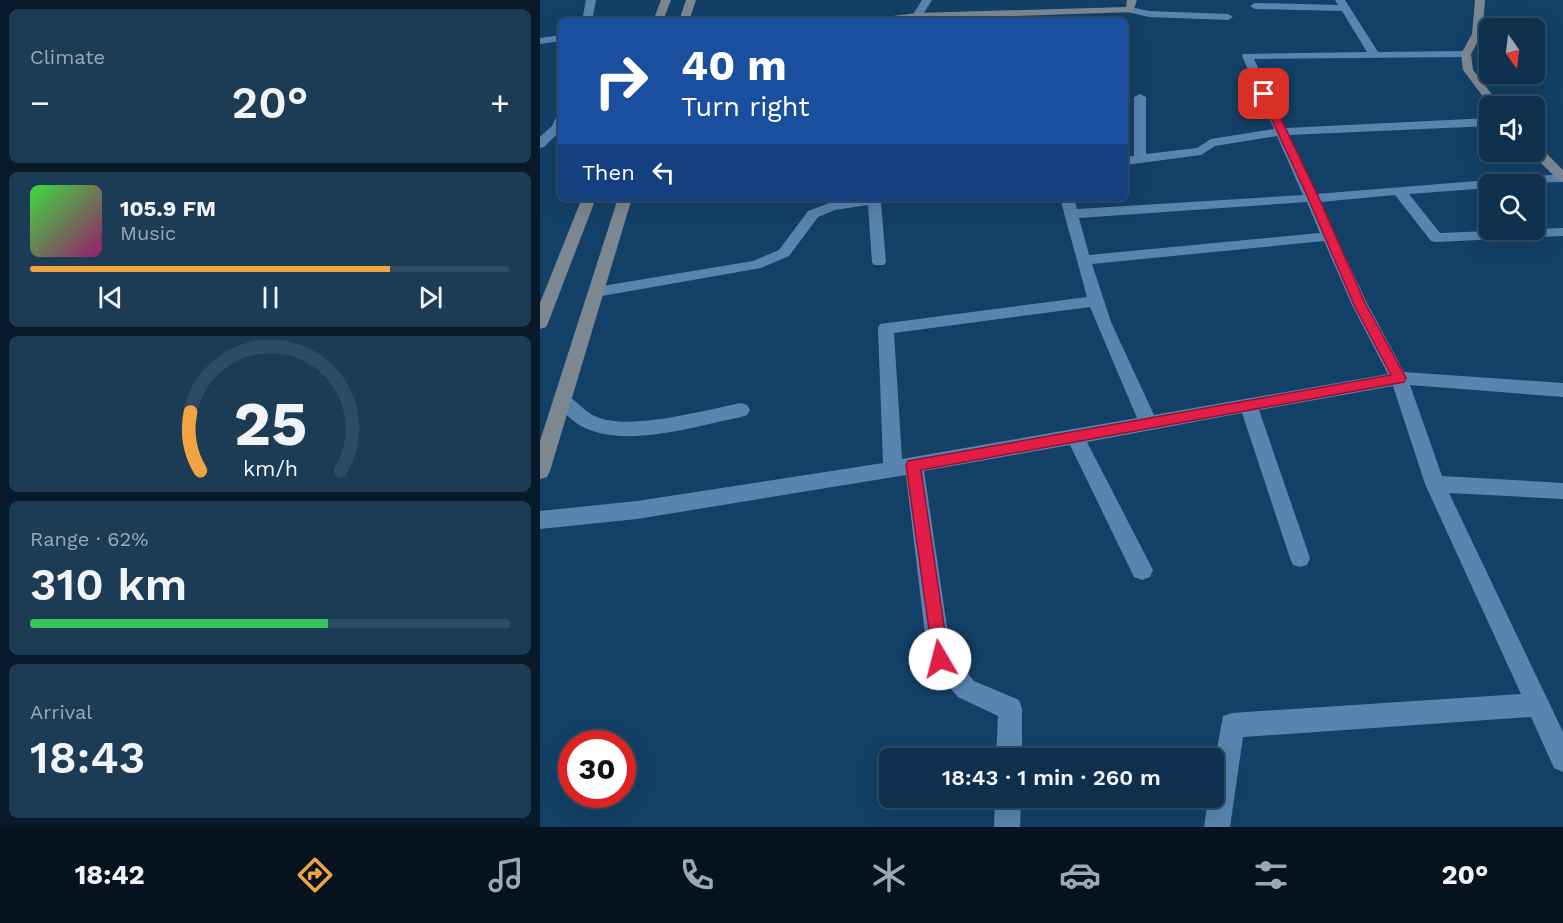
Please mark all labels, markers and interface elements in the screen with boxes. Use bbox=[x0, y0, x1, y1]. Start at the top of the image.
north arrow bbox=[1479, 18, 1545, 84]
map controls bbox=[1479, 18, 1545, 240]
text: 40 m bbox=[681, 41, 787, 90]
icon: right bbox=[582, 42, 660, 120]
text: Climate bbox=[30, 45, 105, 69]
pin bbox=[1238, 68, 1289, 119]
text: 20° bbox=[232, 76, 308, 129]
icon: arrive bbox=[1247, 77, 1280, 110]
text: − bbox=[30, 83, 50, 122]
text: + bbox=[490, 83, 510, 122]
text: Turn right bbox=[681, 91, 810, 123]
button: sound bbox=[1479, 96, 1545, 162]
icon: left bbox=[647, 156, 680, 189]
text: Then bbox=[582, 160, 635, 185]
button: search bbox=[1479, 174, 1545, 240]
text: 105.9 FM bbox=[120, 196, 216, 221]
text: Music bbox=[120, 221, 176, 245]
icon: previous bbox=[94, 281, 127, 314]
icon: pause bbox=[254, 281, 287, 314]
icon: next bbox=[414, 281, 447, 314]
text: 25 bbox=[233, 387, 307, 460]
text: km/h bbox=[242, 456, 298, 481]
text: Range · 62% bbox=[30, 527, 148, 551]
text: 310 km bbox=[30, 558, 187, 611]
position arrow bbox=[908, 627, 972, 691]
text: Arrival bbox=[30, 700, 92, 724]
speed limit sign: 30 bbox=[558, 730, 636, 808]
text: 18:43 bbox=[30, 731, 145, 784]
text: 18:43 · 1 min · 260 m bbox=[942, 765, 1161, 790]
icon: directions bbox=[294, 854, 336, 896]
icon: music bbox=[485, 854, 527, 896]
icon: phone bbox=[676, 854, 718, 896]
icon: climate bbox=[868, 854, 910, 896]
icon: car bbox=[1059, 854, 1101, 896]
icon: filters bbox=[1250, 854, 1292, 896]
text: 18:42 bbox=[75, 859, 145, 891]
text: 20° bbox=[1441, 859, 1488, 891]

